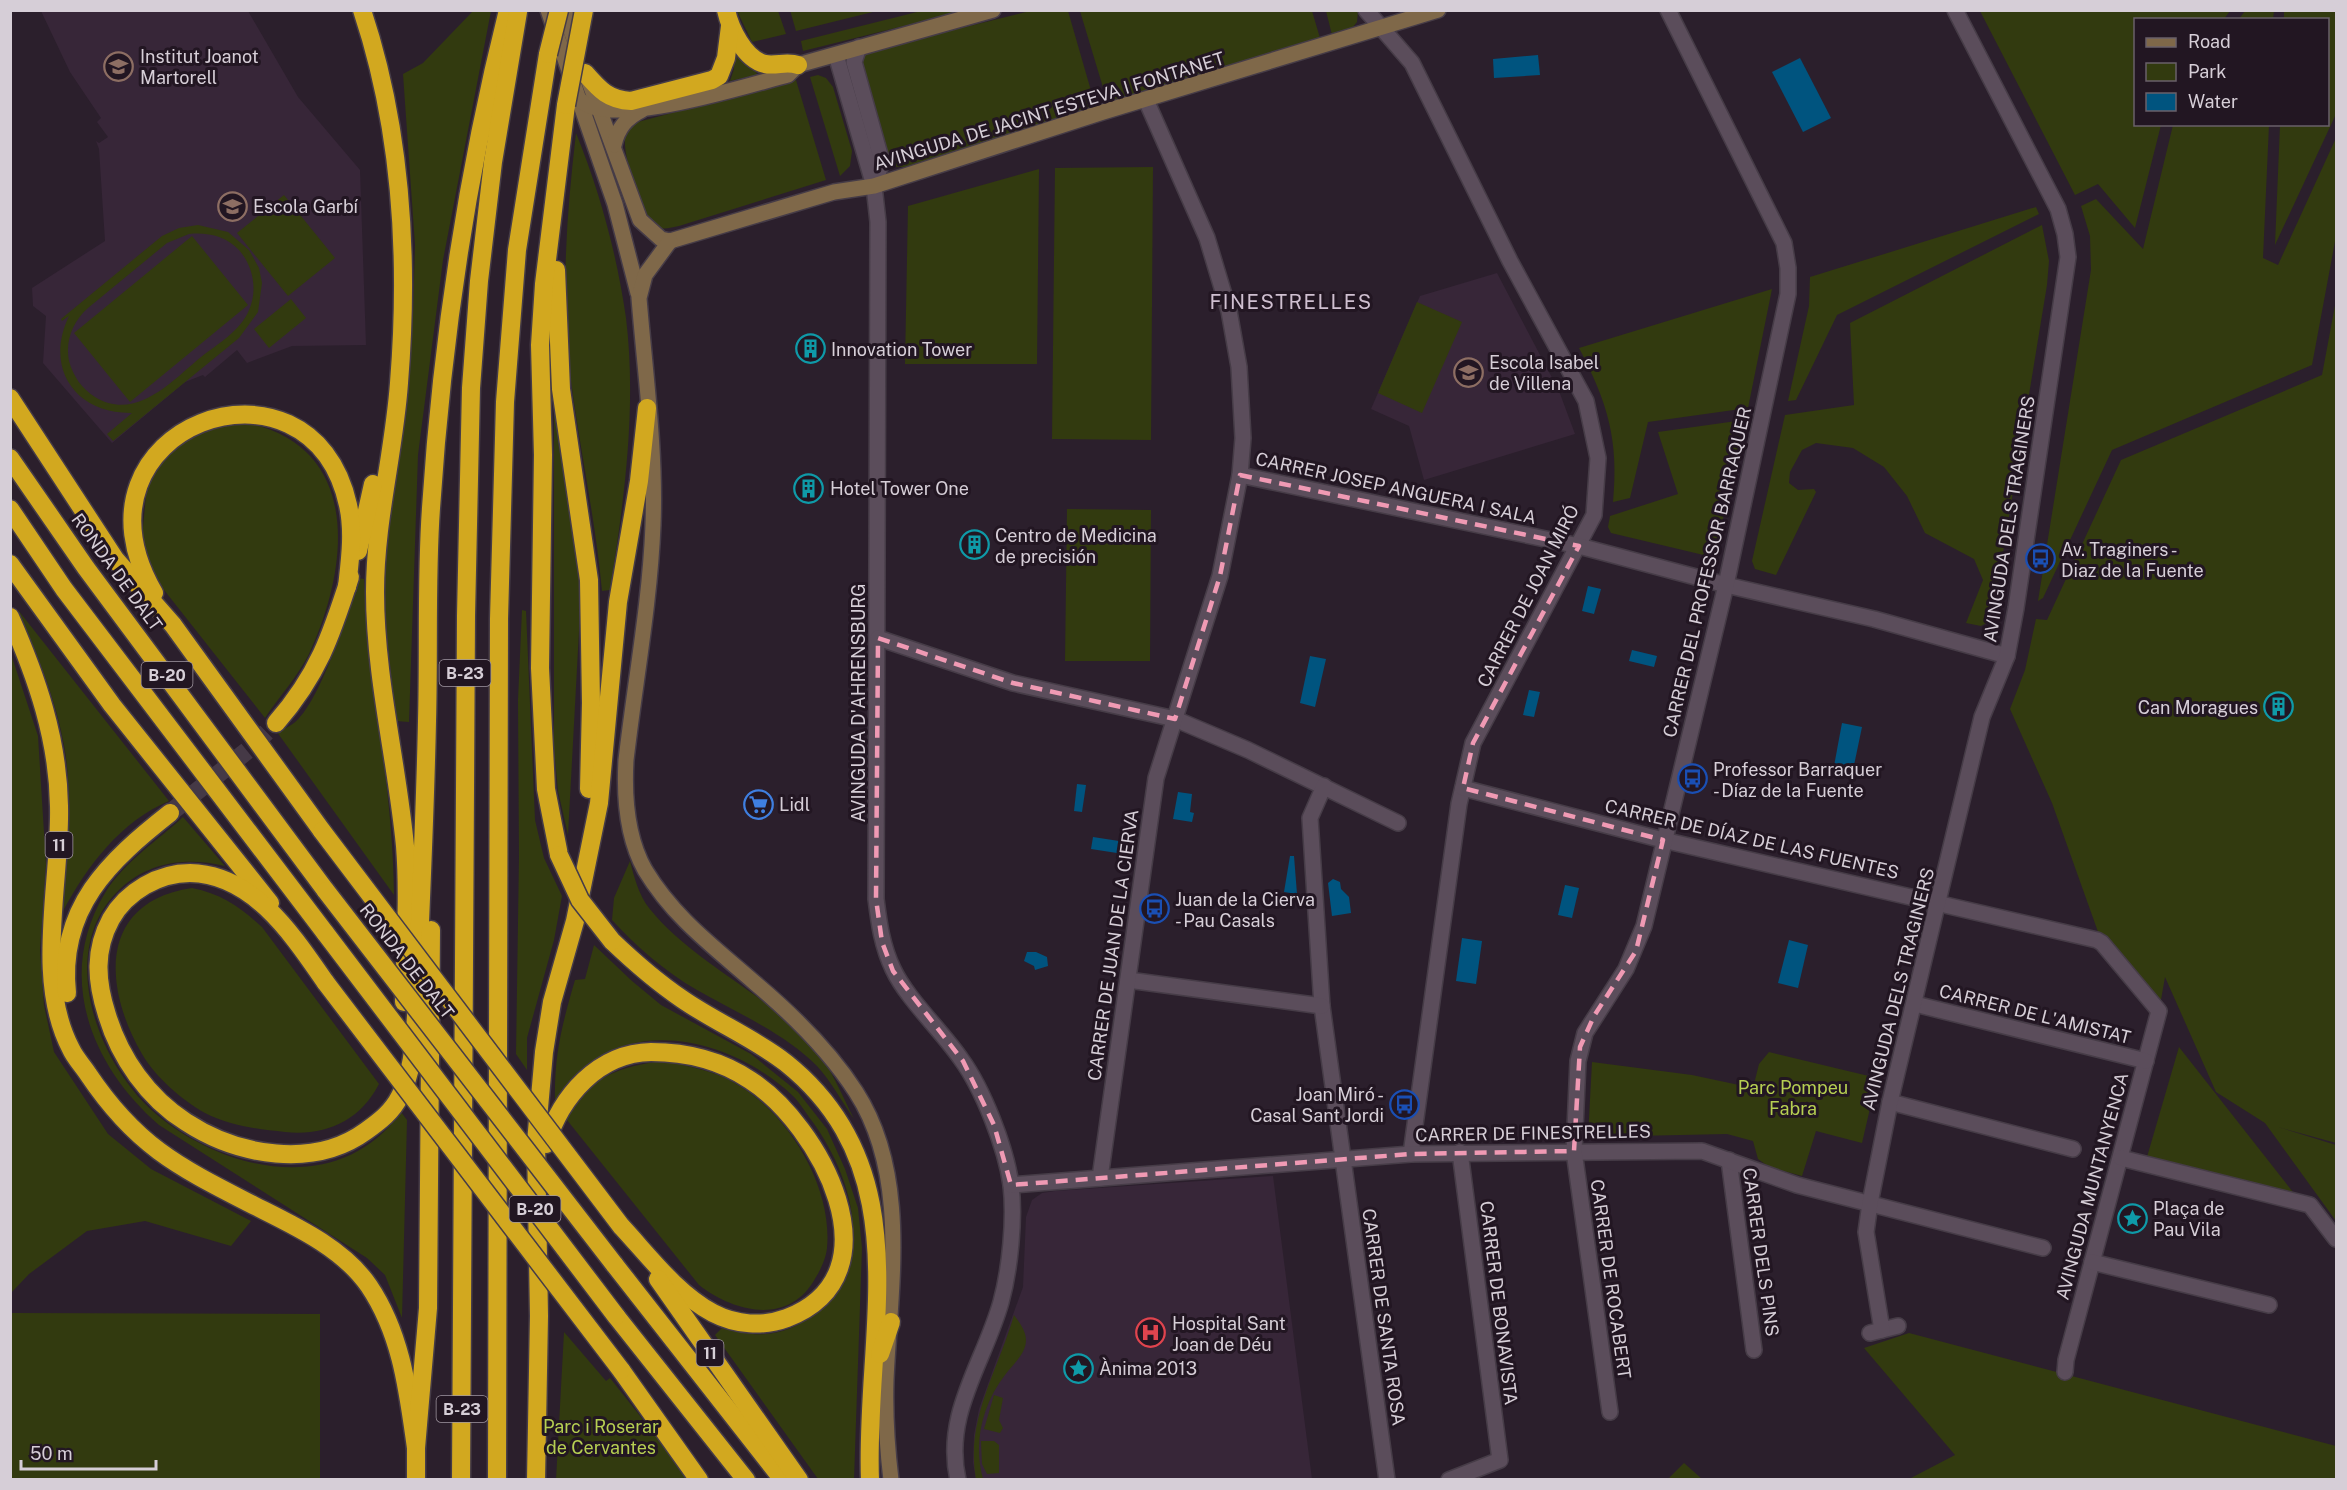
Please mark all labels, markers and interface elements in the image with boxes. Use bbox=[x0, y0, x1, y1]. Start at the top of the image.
legend bbox=[2134, 18, 2329, 126]
text: Road bbox=[2188, 31, 2231, 52]
place label: Institut Joanot Martorell bbox=[140, 46, 259, 88]
street label: AVINGUDA DE JACINT ESTEVA I FONTANET bbox=[871, 47, 1227, 175]
school or university icon: Institut Joanot Martorell bbox=[103, 50, 135, 82]
text: Park bbox=[2188, 61, 2226, 82]
text: Water bbox=[2188, 91, 2238, 112]
school or university icon: Escola Garbí bbox=[216, 190, 248, 222]
place label: Escola Garbí bbox=[253, 196, 359, 217]
district label: FINESTRELLES bbox=[1209, 290, 1373, 314]
building icon: Innovation Tower bbox=[794, 333, 826, 365]
place label: Innovation Tower bbox=[831, 339, 972, 360]
place label: Escola Isabel de Villena bbox=[1489, 352, 1599, 394]
school or university icon: Escola Isabel de Villena bbox=[1452, 356, 1484, 388]
street label: AVINGUDA DELS TRAGINERS bbox=[1979, 394, 2039, 644]
street label: CARRER DEL PROFESSOR BARRAQUER bbox=[1659, 405, 1755, 739]
street label: CARRER JOSEP ANGUERA I SALA bbox=[1254, 448, 1539, 528]
building icon: Hotel Tower One bbox=[793, 472, 825, 504]
place label: Hotel Tower One bbox=[830, 478, 969, 499]
street label: CARRER DE JOAN MIRÓ bbox=[1472, 501, 1583, 691]
street label: RONDA DE DALT bbox=[67, 509, 167, 635]
place label: Centro de Medicina de precisión bbox=[995, 525, 1157, 567]
building icon: Centro de Medicina de precisión bbox=[958, 529, 990, 561]
place label: Av. Traginers - Diaz de la Fuente bbox=[2061, 539, 2204, 581]
bus stop icon: Av. Traginers - Diaz de la Fuente bbox=[2024, 543, 2056, 575]
street label: AVINGUDA D'AHRENSBURG bbox=[848, 584, 869, 822]
road number: B-23 bbox=[440, 660, 490, 686]
road number: B-20 bbox=[142, 662, 192, 688]
building icon: Can Moragues bbox=[2263, 691, 2295, 723]
place label: Can Moragues bbox=[2138, 697, 2258, 718]
place label: Professor Barraquer - Díaz de la Fuente bbox=[1713, 759, 1882, 801]
bus stop icon: Professor Barraquer - Díaz de la Fuente bbox=[1676, 763, 1708, 795]
supermarket icon: Lidl bbox=[742, 788, 774, 820]
place label: Lidl bbox=[779, 794, 810, 815]
street label: CARRER DE DÍAZ DE LAS FUENTES bbox=[1603, 794, 1901, 883]
street label: CARRER DE JUAN DE LA CIERVA bbox=[1084, 808, 1142, 1082]
road number: 11 bbox=[46, 832, 72, 858]
street label: AVINGUDA DELS TRAGINERS bbox=[1858, 865, 1938, 1113]
place label: Juan de la Cierva - Pau Casals bbox=[1175, 889, 1315, 931]
bus stop icon: Juan de la Cierva - Pau Casals bbox=[1138, 893, 1170, 925]
street label: RONDA DE DALT bbox=[356, 899, 459, 1023]
street label: CARRER DE L'AMISTAT bbox=[1937, 980, 2133, 1048]
street label: AVINGUDA MUNTANYENCA bbox=[2051, 1070, 2133, 1302]
park label: Parc Pompeu Fabra bbox=[1738, 1077, 1848, 1119]
place label: Joan Miró - Casal Sant Jordi bbox=[1250, 1084, 1384, 1126]
bus stop icon: Joan Miró - Casal Sant Jordi bbox=[1389, 1088, 1421, 1120]
street label: CARRER DE FINESTRELLES bbox=[1415, 1120, 1651, 1146]
street label: CARRER DELS PINS bbox=[1739, 1166, 1783, 1338]
street label: CARRER DE ROCABERT bbox=[1587, 1178, 1635, 1380]
road number: B-20 bbox=[510, 1196, 560, 1222]
place label: Plaça de Pau Vila bbox=[2153, 1198, 2224, 1240]
street label: CARRER DE BONAVISTA bbox=[1476, 1200, 1522, 1406]
place icon: Plaça de Pau Vila bbox=[2116, 1202, 2148, 1234]
street label: CARRER DE SANTA ROSA bbox=[1358, 1207, 1410, 1427]
place label: Hospital Sant Joan de Déu bbox=[1172, 1313, 1286, 1355]
hospital icon: Hospital Sant Joan de Déu bbox=[1135, 1317, 1167, 1349]
road number: 11 bbox=[696, 1340, 724, 1366]
place icon: Ànima 2013 bbox=[1062, 1352, 1094, 1384]
place label: Ànima 2013 bbox=[1099, 1357, 1197, 1379]
road number: B-23 bbox=[436, 1396, 488, 1422]
park label: Parc i Roserar de Cervantes bbox=[543, 1416, 659, 1458]
scale bar bbox=[21, 1433, 156, 1471]
text: 50 m bbox=[30, 1443, 73, 1464]

